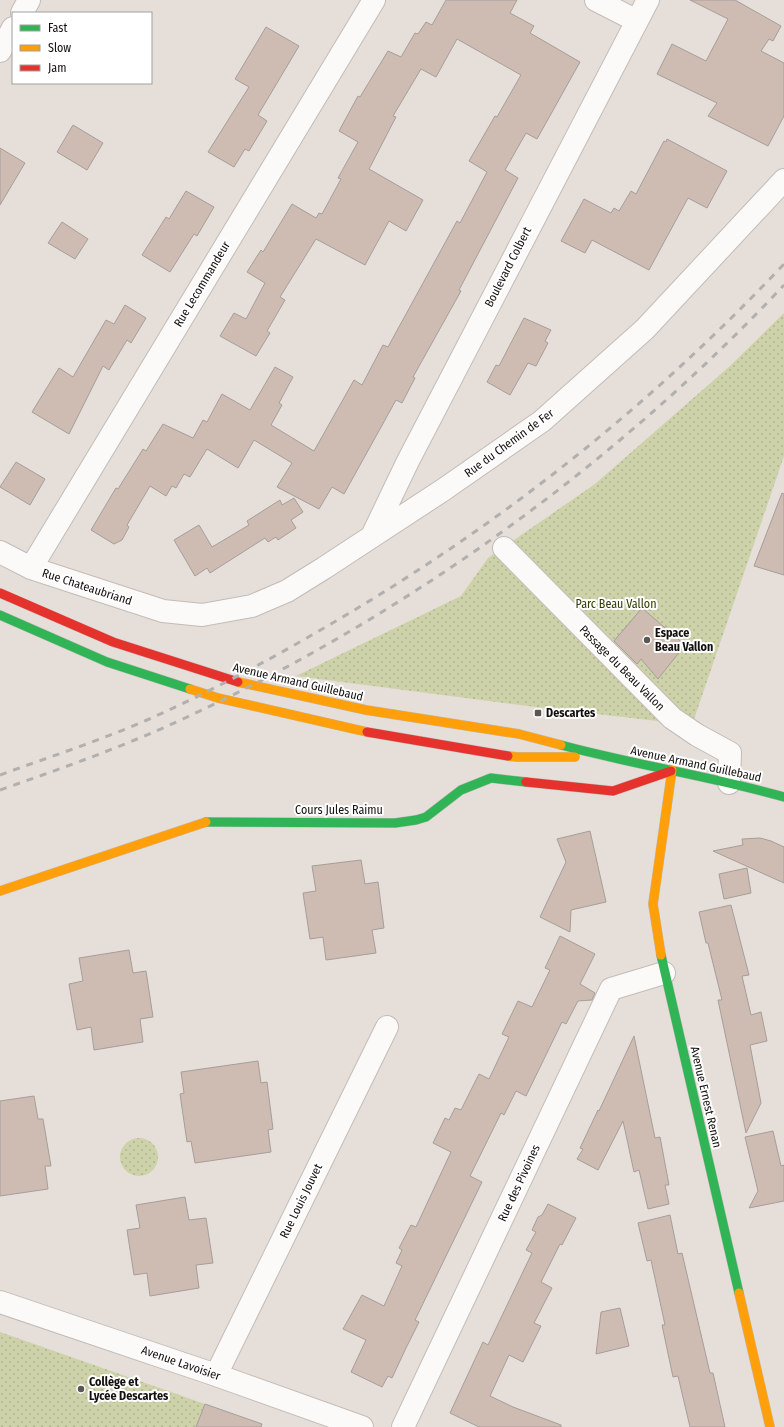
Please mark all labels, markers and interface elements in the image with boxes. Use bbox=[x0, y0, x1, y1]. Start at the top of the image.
legend bbox=[12, 12, 152, 84]
text: Fast bbox=[48, 21, 67, 35]
text: Slow bbox=[48, 41, 71, 55]
text: Jam bbox=[48, 61, 66, 75]
street label: Boulevard Colbert bbox=[482, 225, 534, 309]
street label: Rue Lecommandeur bbox=[171, 238, 233, 329]
street label: Rue du Chemin de Fer bbox=[462, 405, 557, 480]
street label: Rue Chateaubriand bbox=[40, 566, 134, 608]
park label: Parc Beau Vallon bbox=[575, 597, 657, 611]
street label: Passage du Beau Vallon bbox=[577, 623, 667, 713]
place label: Espace Beau Vallon bbox=[655, 626, 713, 654]
marker: Espace Beau Vallon bbox=[642, 635, 652, 645]
street label: Avenue Armand Guillebaud bbox=[231, 660, 365, 704]
place label: Descartes bbox=[546, 706, 596, 720]
marker: Descartes bbox=[533, 708, 543, 718]
street label: Avenue Armand Guillebaud bbox=[629, 743, 763, 785]
street label: Cours Jules Raimu bbox=[295, 803, 383, 817]
street label: Avenue Ernest Renan bbox=[688, 1045, 724, 1149]
street label: Rue des Pivoines bbox=[495, 1142, 543, 1224]
street label: Rue Louis Jouvet bbox=[277, 1161, 325, 1241]
street label: Avenue Lavoisier bbox=[140, 1343, 223, 1383]
place label: Collège et Lycée Descartes bbox=[89, 1375, 169, 1403]
marker: Collège et Lycée Descartes bbox=[76, 1384, 86, 1394]

